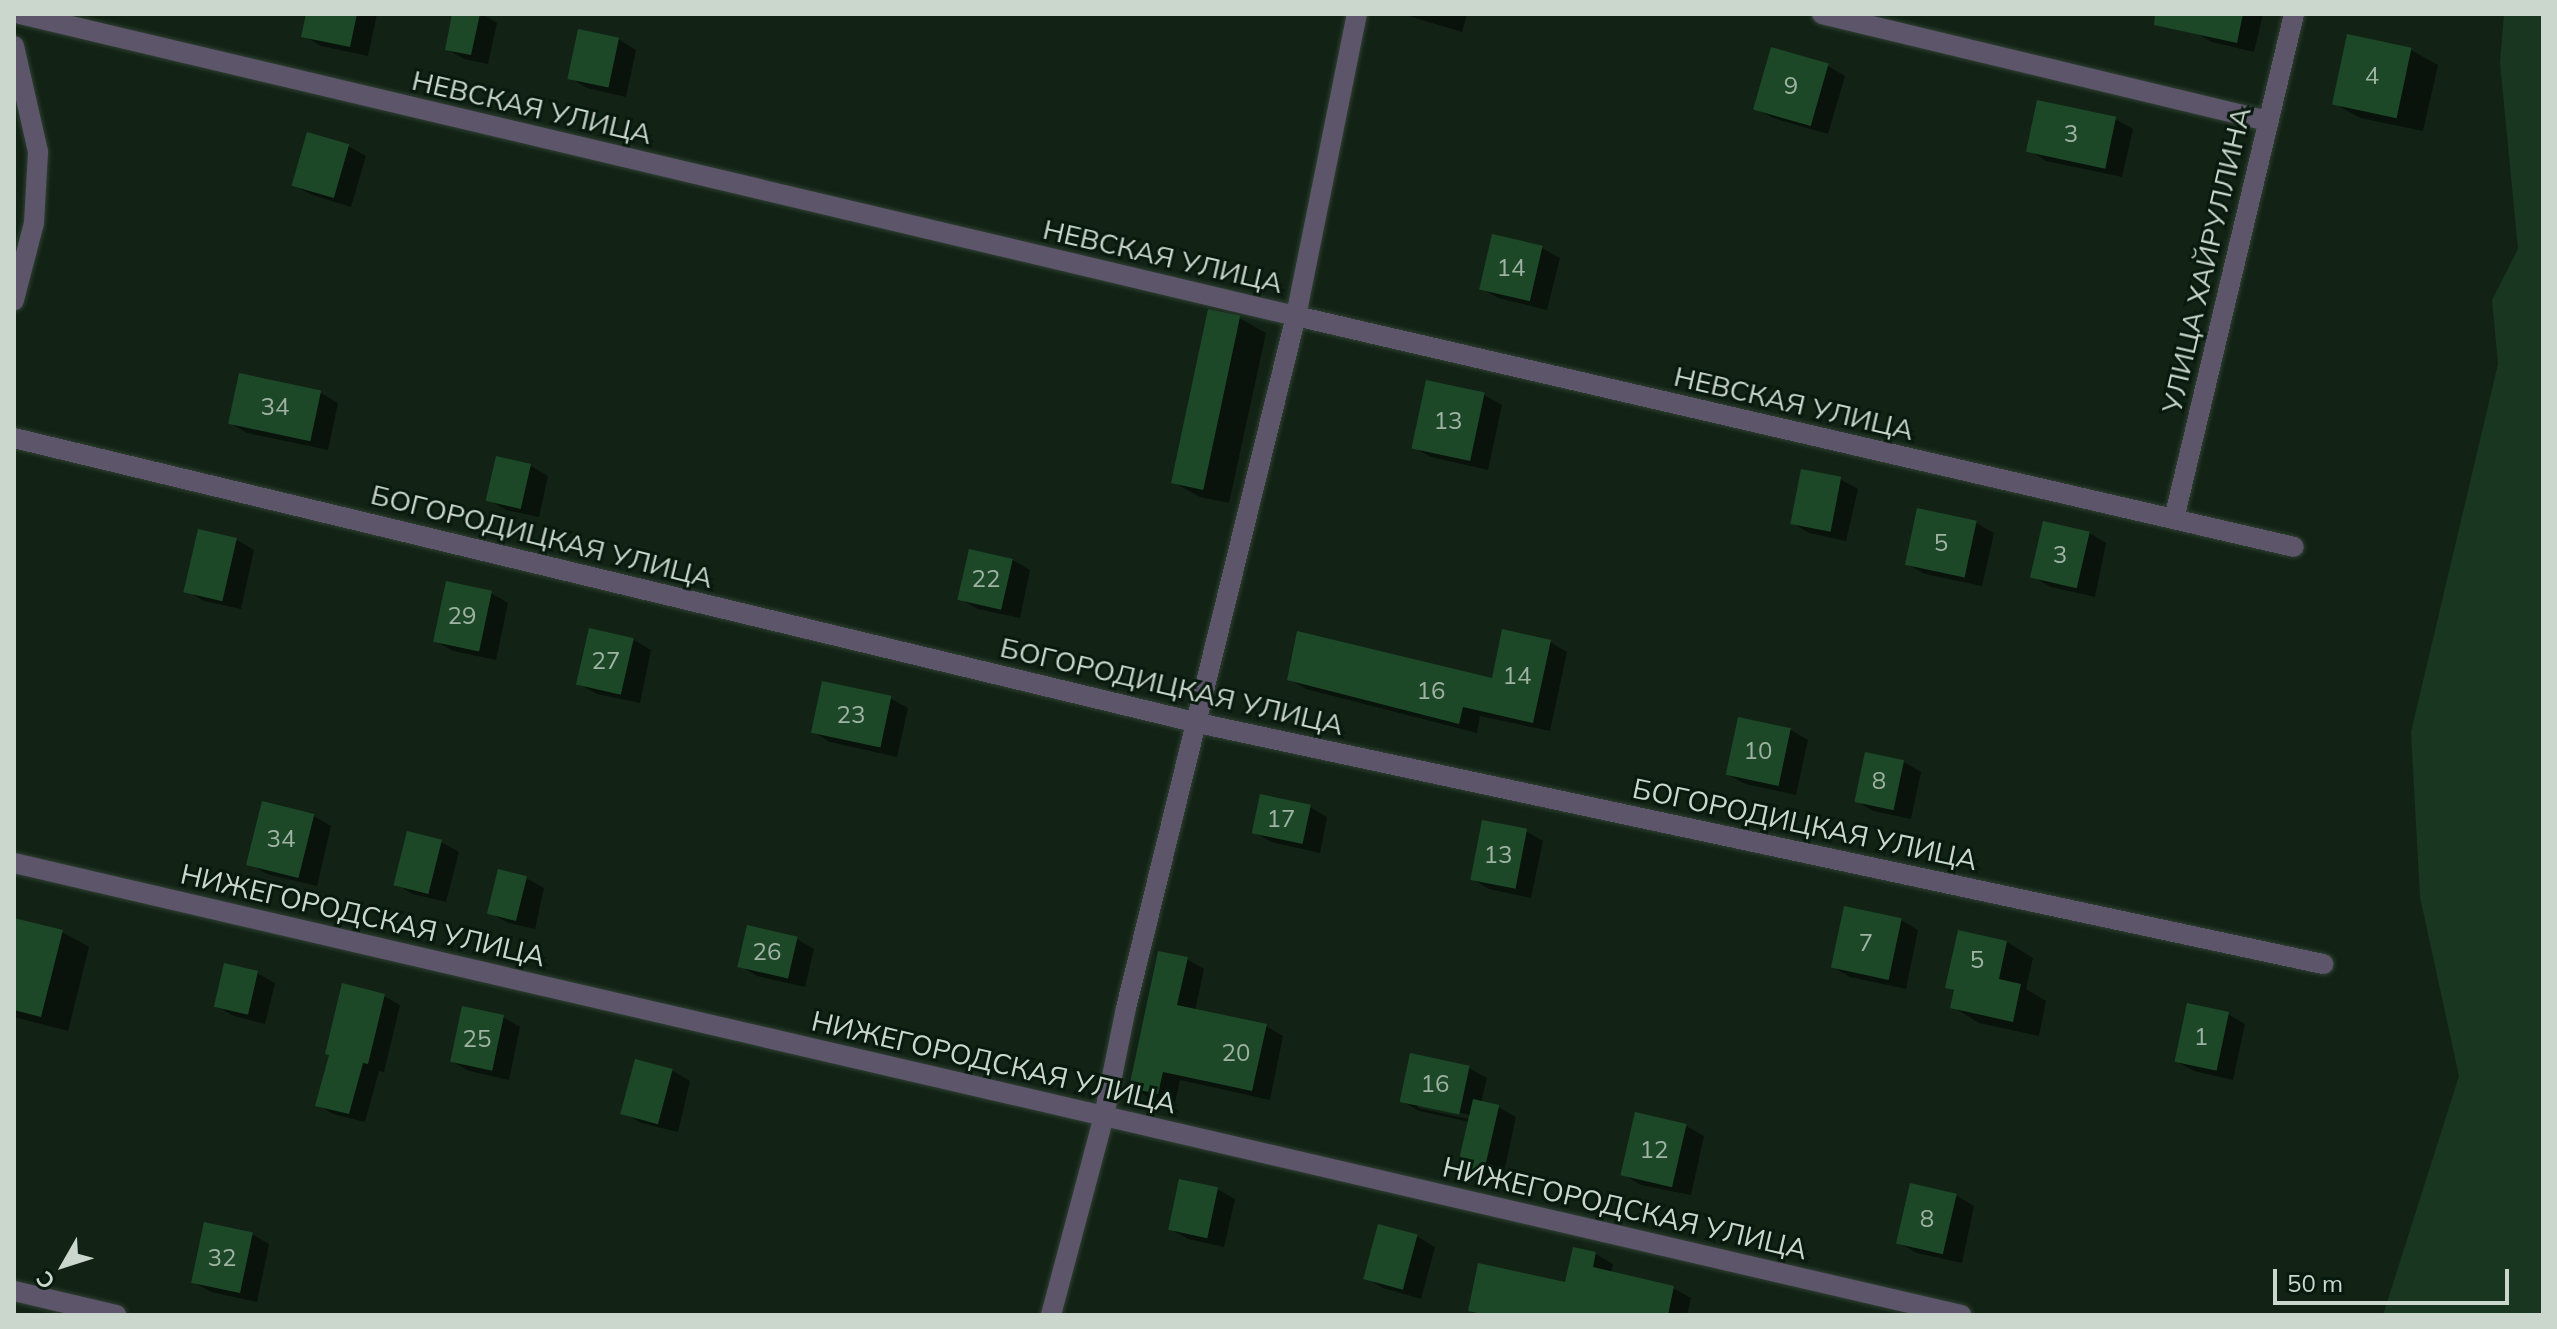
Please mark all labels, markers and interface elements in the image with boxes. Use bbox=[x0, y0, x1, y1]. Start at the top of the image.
house number: 4 bbox=[2365, 62, 2379, 90]
street label: НЕВСКАЯ УЛИЦА bbox=[409, 63, 655, 151]
house number: 9 bbox=[1784, 72, 1798, 100]
street label: УЛИЦА ХАЙРУЛЛИНА bbox=[2154, 104, 2258, 416]
house number: 3 bbox=[2064, 120, 2078, 148]
street label: НЕВСКАЯ УЛИЦА bbox=[1040, 212, 1286, 300]
house number: 14 bbox=[1497, 254, 1525, 282]
street label: НЕВСКАЯ УЛИЦА bbox=[1671, 359, 1917, 447]
house number: 34 bbox=[261, 393, 289, 421]
house number: 13 bbox=[1434, 407, 1462, 435]
street label: БОГОРОДИЦКАЯ УЛИЦА bbox=[367, 477, 717, 595]
house number: 5 bbox=[1934, 529, 1948, 557]
house number: 3 bbox=[2053, 541, 2067, 569]
house number: 22 bbox=[972, 565, 1000, 593]
house number: 29 bbox=[448, 602, 476, 630]
street label: БОГОРОДИЦКАЯ УЛИЦА bbox=[997, 630, 1347, 742]
house number: 27 bbox=[592, 647, 620, 675]
house number: 14 bbox=[1503, 662, 1531, 690]
house number: 16 bbox=[1417, 677, 1445, 705]
house number: 23 bbox=[837, 701, 865, 729]
house number: 10 bbox=[1744, 737, 1772, 765]
house number: 8 bbox=[1872, 767, 1886, 795]
street label: БОГОРОДИЦКАЯ УЛИЦА bbox=[1630, 771, 1980, 877]
house number: 17 bbox=[1267, 805, 1295, 833]
house number: 34 bbox=[267, 825, 295, 853]
house number: 13 bbox=[1484, 841, 1512, 869]
street label: НИЖЕГОРОДСКАЯ УЛИЦА bbox=[177, 857, 549, 973]
house number: 7 bbox=[1859, 929, 1873, 957]
house number: 26 bbox=[753, 938, 781, 966]
house number: 5 bbox=[1970, 946, 1984, 974]
street label: НИЖЕГОРОДСКАЯ УЛИЦА bbox=[808, 1004, 1180, 1120]
house number: 1 bbox=[2194, 1023, 2208, 1051]
house number: 25 bbox=[463, 1025, 491, 1053]
house number: 20 bbox=[1222, 1039, 1250, 1067]
house number: 16 bbox=[1421, 1070, 1449, 1098]
house number: 12 bbox=[1640, 1136, 1668, 1164]
street label: НИЖЕГОРОДСКАЯ УЛИЦА bbox=[1439, 1150, 1811, 1266]
house number: 8 bbox=[1920, 1205, 1934, 1233]
north arrow bbox=[24, 1225, 104, 1305]
house number: 32 bbox=[208, 1244, 236, 1272]
scale bar bbox=[2277, 1253, 2513, 1303]
text: С bbox=[30, 1265, 61, 1295]
text: 50 m bbox=[2287, 1268, 2343, 1298]

